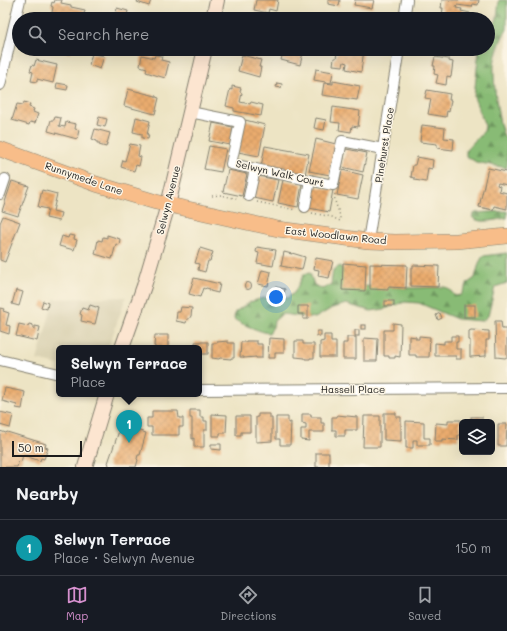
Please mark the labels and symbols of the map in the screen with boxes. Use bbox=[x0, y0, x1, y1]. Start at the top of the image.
street label: Pinehurst Place bbox=[371, 106, 397, 184]
street label: Selwyn Walk Court bbox=[235, 156, 325, 190]
street label: Runnymede Lane bbox=[43, 158, 125, 198]
street label: Selwyn Avenue bbox=[153, 164, 183, 236]
street label: East Woodlawn Road bbox=[285, 223, 387, 247]
your location bbox=[266, 287, 286, 307]
street label: Hassell Place bbox=[321, 382, 385, 396]
pin: 1 bbox=[116, 410, 142, 443]
scale bar bbox=[12, 439, 82, 458]

